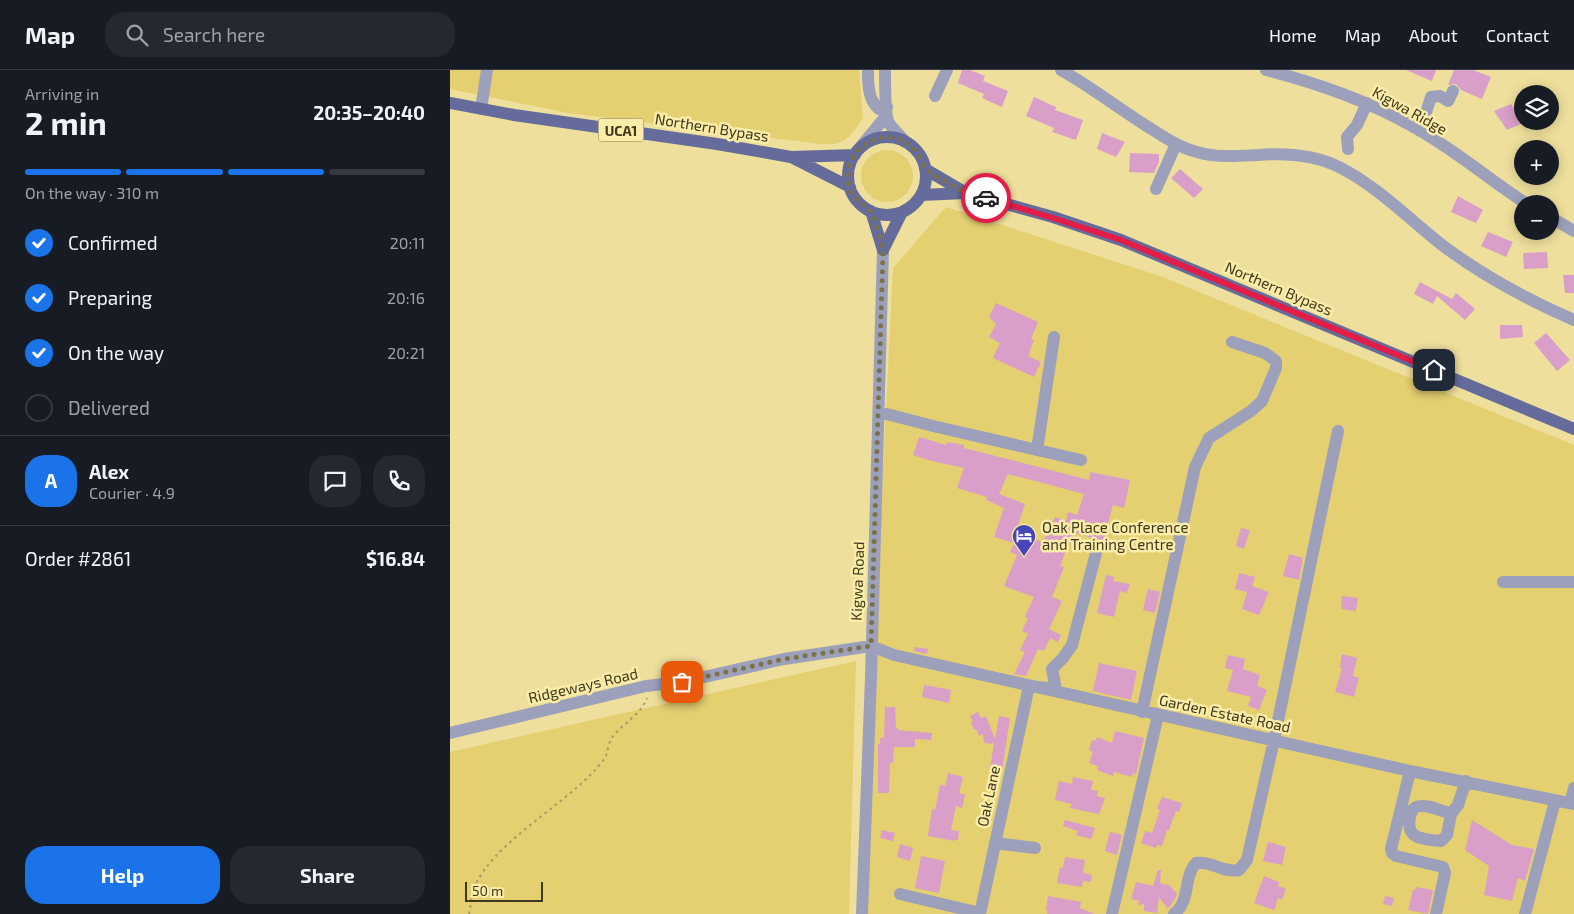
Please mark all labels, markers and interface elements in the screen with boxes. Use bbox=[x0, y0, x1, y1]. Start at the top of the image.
search box bbox=[105, 12, 455, 57]
text: Map bbox=[25, 20, 75, 49]
icon: search bbox=[123, 21, 151, 49]
text: Search here bbox=[163, 23, 265, 46]
text: Home bbox=[1269, 24, 1317, 46]
text: Map bbox=[1345, 24, 1381, 46]
text: About bbox=[1409, 24, 1458, 46]
text: Contact bbox=[1486, 24, 1549, 46]
street label: Kigwa Ridge bbox=[1369, 82, 1451, 138]
text: Arriving in bbox=[25, 84, 99, 103]
map controls bbox=[1514, 85, 1559, 240]
button: layers bbox=[1514, 85, 1559, 130]
text: 20:35–20:40 bbox=[313, 101, 425, 124]
text: 2 min bbox=[25, 103, 107, 141]
street label: Northern Bypass bbox=[654, 109, 770, 145]
road number: UCA1 bbox=[598, 118, 644, 142]
button: + bbox=[1514, 140, 1559, 185]
courier bbox=[961, 173, 1011, 223]
text: On the way · 310 m bbox=[25, 183, 159, 202]
icon: car bbox=[972, 184, 1000, 212]
button: − bbox=[1514, 195, 1559, 240]
icon: check bbox=[25, 229, 53, 257]
text: Confirmed bbox=[68, 231, 158, 254]
text: 20:11 bbox=[390, 233, 425, 252]
street label: Northern Bypass bbox=[1223, 257, 1335, 319]
icon: check bbox=[25, 284, 53, 312]
text: Preparing bbox=[68, 286, 152, 309]
text: 20:16 bbox=[387, 288, 425, 307]
icon: check bbox=[25, 339, 53, 367]
text: On the way bbox=[68, 341, 164, 364]
text: 20:21 bbox=[387, 343, 425, 362]
pin bbox=[1413, 349, 1455, 391]
icon: home bbox=[1420, 356, 1448, 384]
text: Delivered bbox=[68, 396, 150, 419]
button: chat bbox=[309, 455, 361, 507]
button: phone bbox=[373, 455, 425, 507]
text: Alex bbox=[89, 460, 129, 483]
text: A bbox=[45, 469, 57, 492]
text: Courier · 4.9 bbox=[89, 483, 175, 502]
place label: Oak Place Conference and Training Centre bbox=[1042, 518, 1189, 553]
hotel icon: Oak Place Conference and Training Centre bbox=[1011, 523, 1037, 557]
street label: Kigwa Road bbox=[847, 541, 867, 621]
text: Order #2861 bbox=[25, 547, 131, 570]
text: $16.84 bbox=[366, 547, 425, 570]
pin bbox=[661, 661, 703, 703]
street label: Ridgeways Road bbox=[526, 664, 640, 706]
icon: bag bbox=[668, 668, 696, 696]
street label: Garden Estate Road bbox=[1158, 690, 1292, 736]
street label: Oak Lane bbox=[973, 764, 1003, 828]
button: Help bbox=[25, 846, 220, 904]
button: Share bbox=[230, 846, 425, 904]
scale bar bbox=[465, 879, 542, 902]
text: 50 m bbox=[472, 882, 503, 899]

